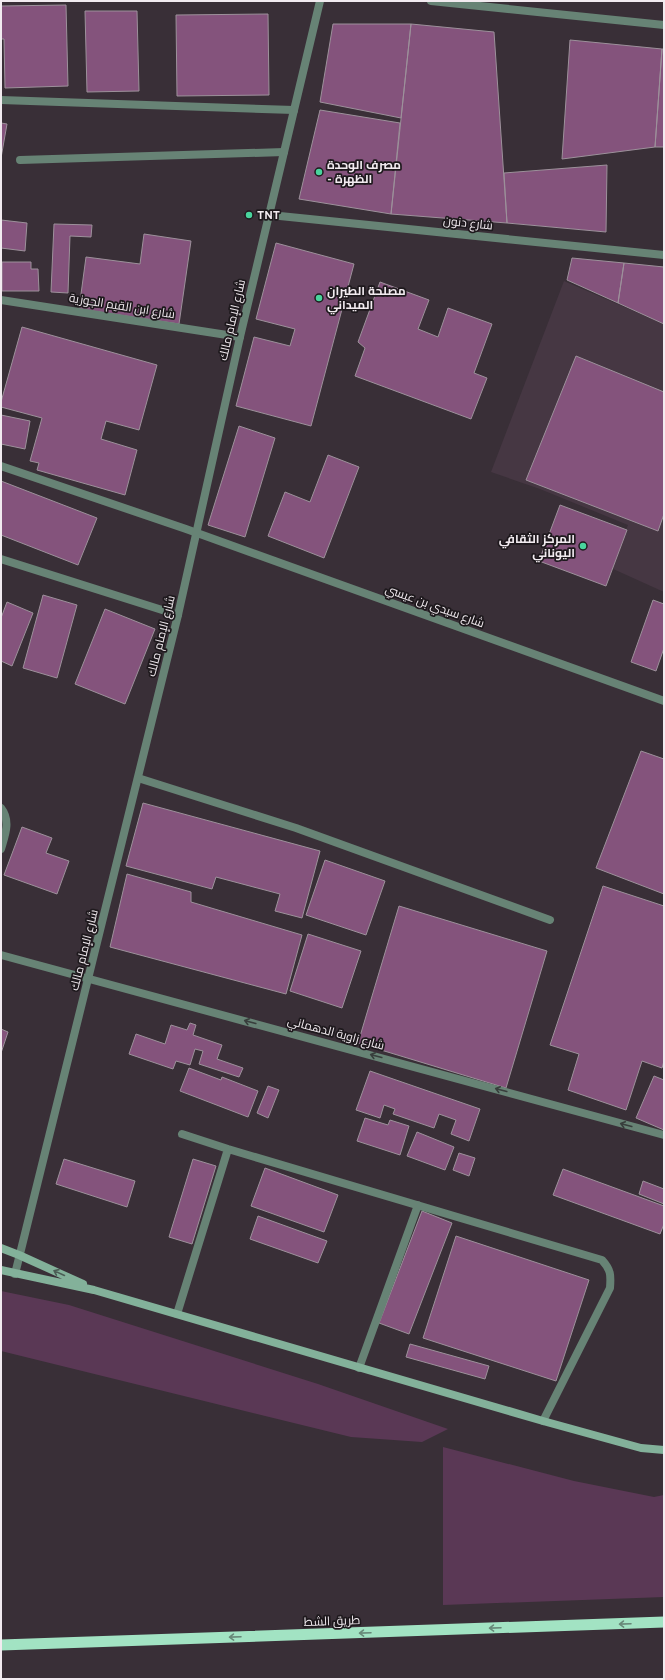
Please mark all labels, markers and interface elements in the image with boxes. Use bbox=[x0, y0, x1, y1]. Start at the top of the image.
place label: مصرف الوحدة - الظهرة bbox=[327, 158, 401, 188]
marker: مصرف الوحدة - الظهرة bbox=[314, 167, 324, 177]
place label: TNT bbox=[257, 208, 280, 224]
marker: TNT bbox=[244, 210, 254, 220]
street label: شارع دنون bbox=[442, 213, 494, 235]
street label: شارع الإمام مالك bbox=[216, 278, 250, 362]
place label: مصلحة الطيران الميداني bbox=[327, 284, 406, 315]
street label: شارع ابن القيم الجوزية bbox=[68, 291, 176, 323]
marker: مصلحة الطيران الميداني bbox=[314, 293, 324, 303]
place label: المركز الثقافي اليوناني bbox=[499, 532, 575, 563]
marker: المركز الثقافي اليوناني bbox=[578, 541, 588, 551]
street label: شارع سيدي بن عيسي bbox=[383, 582, 486, 633]
street label: شارع الإمام مالك bbox=[144, 594, 180, 678]
street label: شارع الإمام مالك bbox=[67, 908, 103, 992]
street label: شارع زاوية الدهماني bbox=[285, 1013, 386, 1056]
one-way arrow bbox=[244, 1018, 257, 1025]
one-way arrow bbox=[369, 1052, 382, 1059]
one-way arrow bbox=[495, 1086, 508, 1094]
one-way arrow bbox=[620, 1121, 633, 1128]
one-way arrow bbox=[53, 1269, 65, 1276]
street label: طريق الشط bbox=[303, 1613, 361, 1631]
one-way arrow bbox=[619, 1620, 632, 1628]
one-way arrow bbox=[489, 1625, 502, 1632]
one-way arrow bbox=[359, 1629, 372, 1637]
one-way arrow bbox=[229, 1633, 242, 1641]

